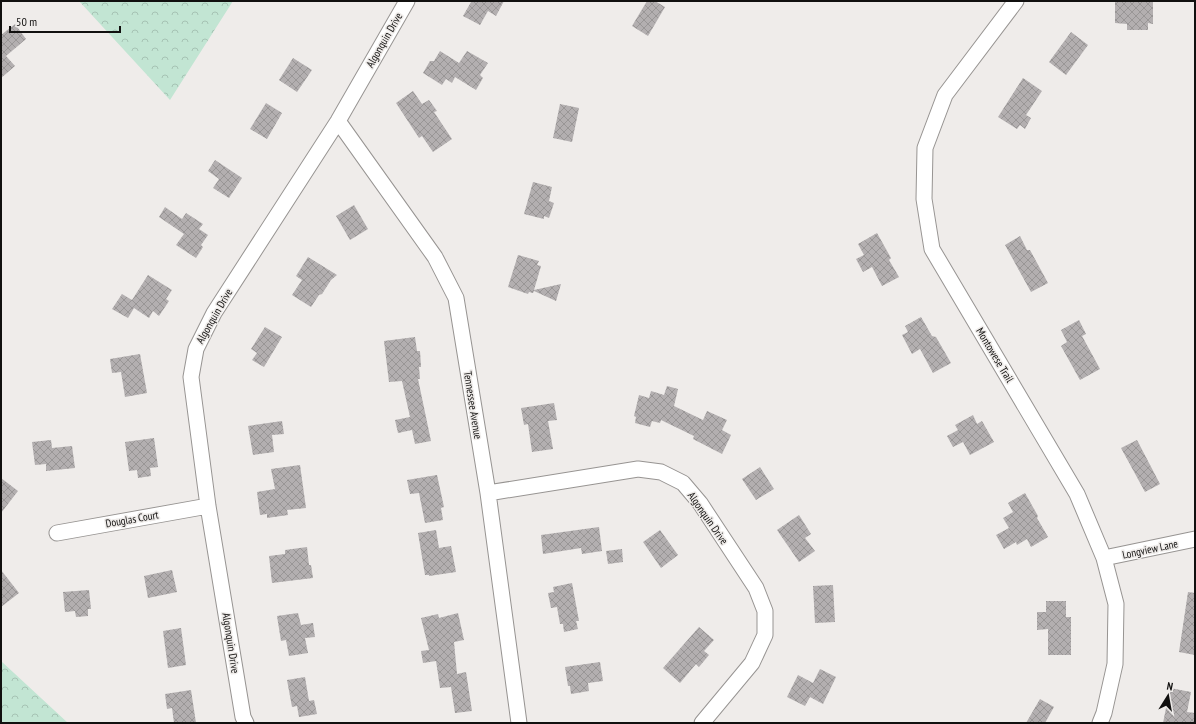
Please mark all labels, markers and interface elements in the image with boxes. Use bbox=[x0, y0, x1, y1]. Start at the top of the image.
scale bar bbox=[10, 8, 120, 34]
street label: Algonquin Drive bbox=[363, 10, 406, 70]
text: 50 m bbox=[16, 14, 37, 29]
street label: Algonquin Drive bbox=[193, 286, 236, 346]
street label: Montowese Trail bbox=[973, 325, 1017, 385]
street label: Tennessee Avenue bbox=[461, 370, 485, 441]
street label: Algonquin Drive bbox=[685, 489, 732, 547]
street label: Douglas Court bbox=[104, 507, 160, 531]
street label: Longview Lane bbox=[1121, 536, 1179, 562]
street label: Algonquin Drive bbox=[219, 612, 243, 675]
north arrow bbox=[1148, 676, 1188, 716]
text: N bbox=[1166, 679, 1174, 694]

